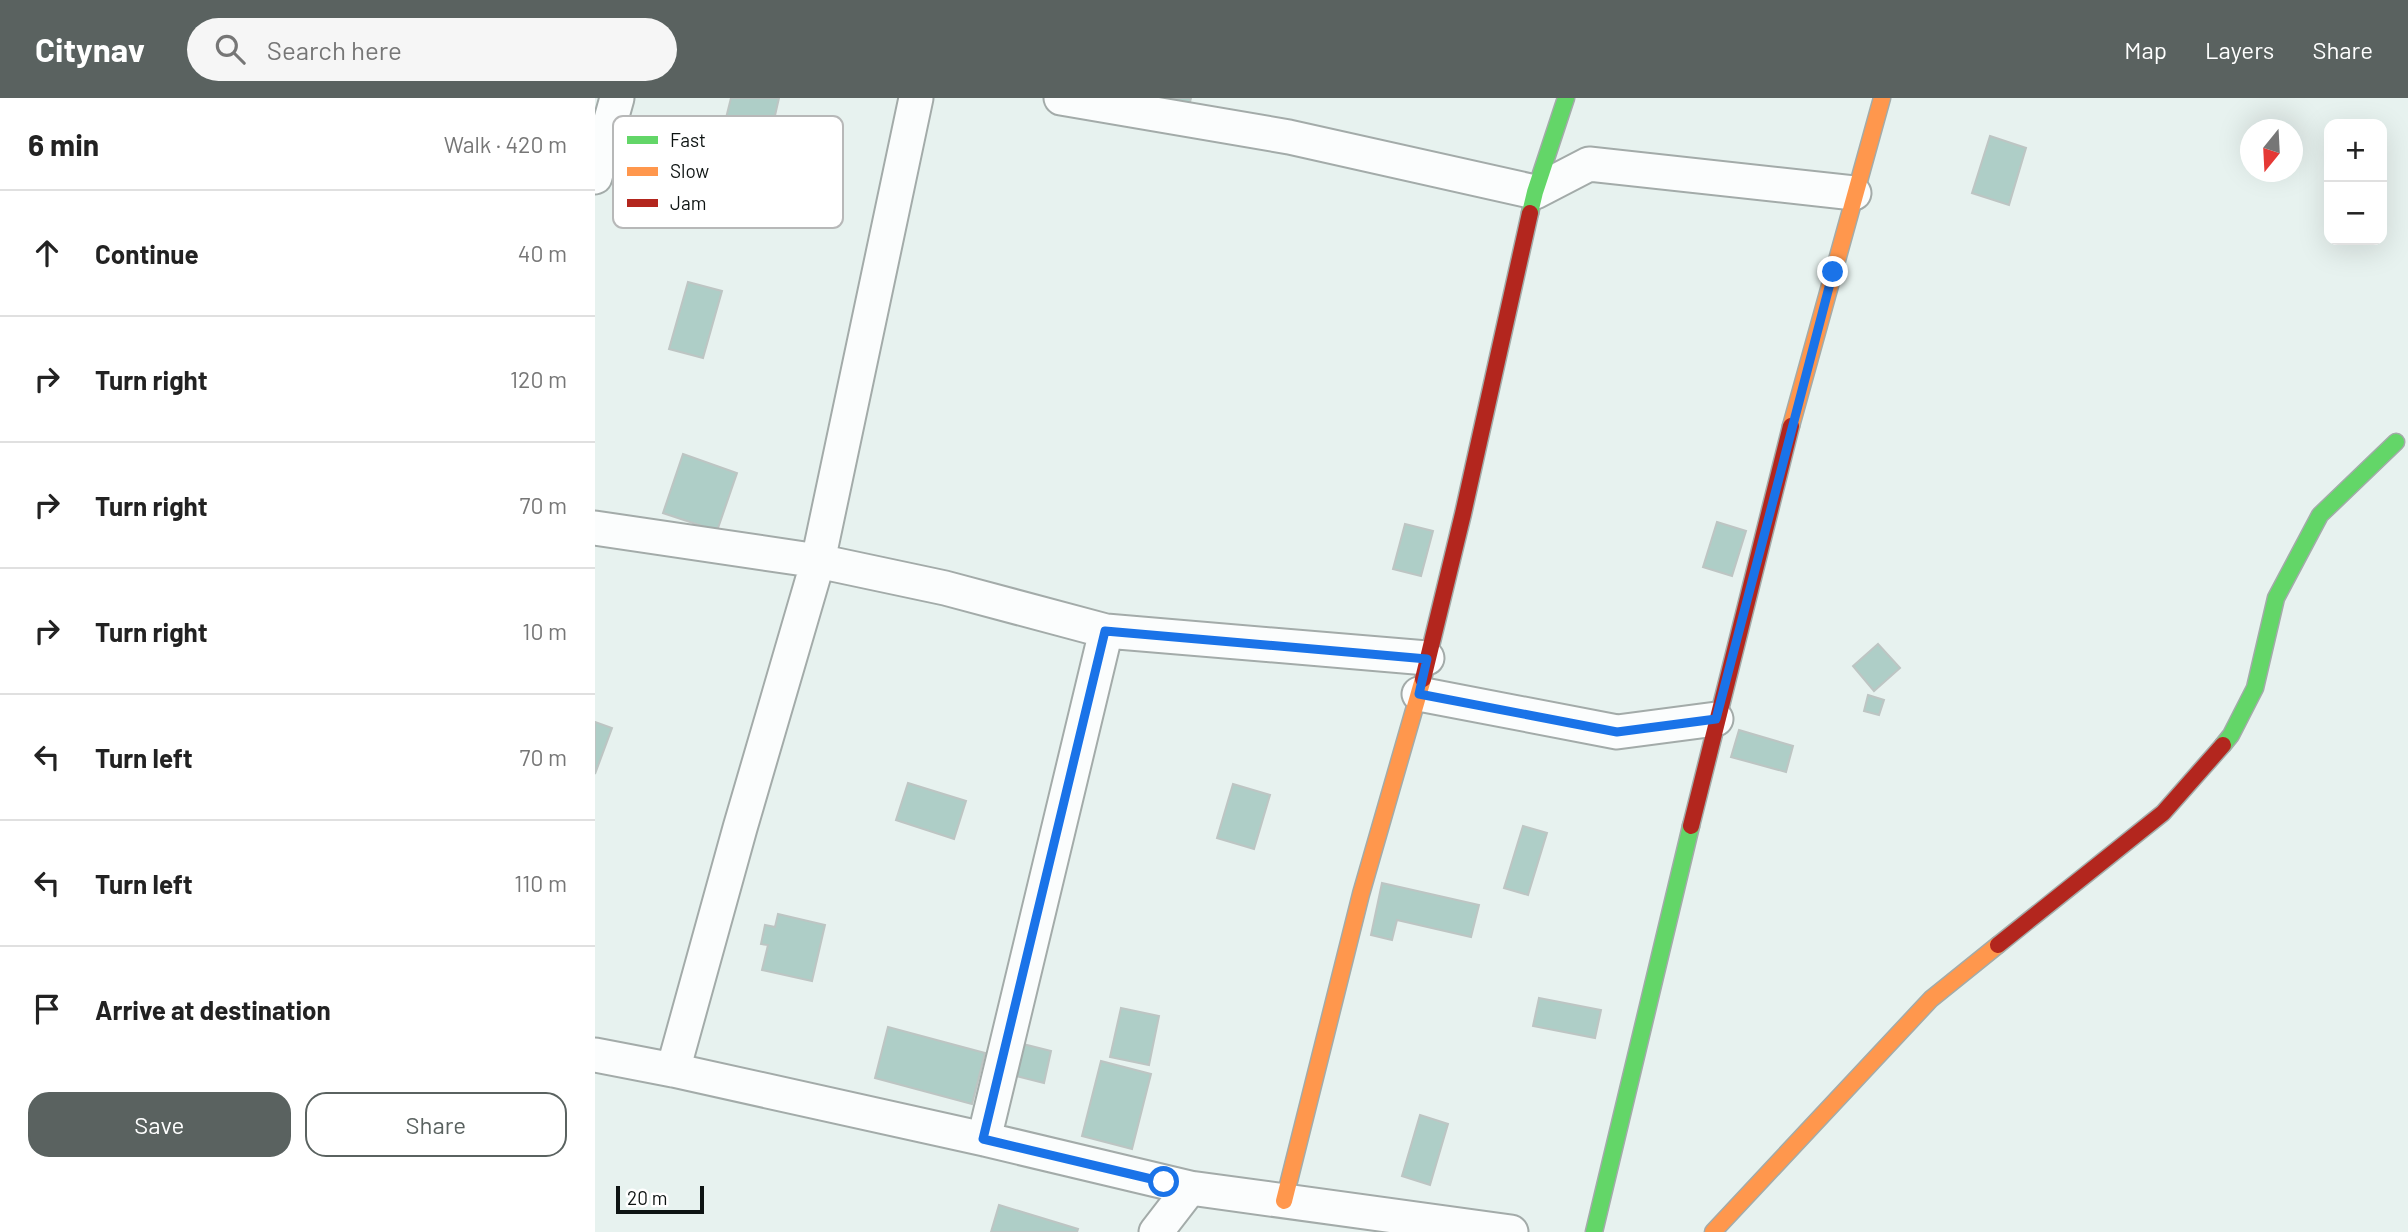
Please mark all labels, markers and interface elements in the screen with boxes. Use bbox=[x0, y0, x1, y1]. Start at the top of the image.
search box bbox=[187, 18, 677, 81]
text: Citynav bbox=[35, 29, 145, 69]
icon: search bbox=[211, 30, 249, 68]
text: Search here bbox=[267, 34, 402, 65]
text: Map bbox=[2124, 35, 2167, 64]
text: Layers bbox=[2205, 35, 2274, 64]
text: Share bbox=[2312, 35, 2373, 64]
legend bbox=[613, 116, 843, 228]
north arrow bbox=[2240, 119, 2303, 182]
map controls bbox=[2324, 119, 2387, 245]
button: + bbox=[2324, 119, 2387, 182]
text: 6 min bbox=[28, 126, 99, 162]
text: Fast bbox=[670, 128, 706, 151]
text: Walk · 420 m bbox=[444, 130, 567, 158]
text: Slow bbox=[670, 159, 709, 182]
button: − bbox=[2324, 182, 2387, 245]
text: Jam bbox=[670, 191, 706, 214]
icon: ahead bbox=[28, 234, 66, 272]
text: Continue bbox=[95, 238, 199, 269]
text: 40 m bbox=[518, 239, 567, 267]
route end bbox=[1817, 256, 1848, 287]
icon: right bbox=[28, 360, 66, 398]
text: Turn right bbox=[95, 364, 208, 395]
text: 120 m bbox=[510, 365, 567, 393]
icon: right bbox=[28, 486, 66, 524]
text: Turn right bbox=[95, 490, 208, 521]
text: 70 m bbox=[520, 491, 567, 519]
icon: right bbox=[28, 612, 66, 650]
text: Turn right bbox=[95, 616, 208, 647]
text: 10 m bbox=[522, 617, 567, 645]
icon: left bbox=[28, 738, 66, 776]
text: Turn left bbox=[95, 742, 193, 773]
text: 70 m bbox=[520, 743, 567, 771]
icon: left bbox=[28, 864, 66, 902]
text: Turn left bbox=[95, 868, 193, 899]
text: 110 m bbox=[514, 869, 567, 897]
icon: arrive bbox=[28, 990, 66, 1028]
text: Arrive at destination bbox=[95, 994, 331, 1025]
button: Save bbox=[28, 1092, 291, 1157]
button: Share bbox=[305, 1092, 567, 1157]
route start bbox=[1148, 1166, 1179, 1197]
scale bar bbox=[616, 1183, 703, 1215]
text: 20 m bbox=[627, 1186, 667, 1209]

